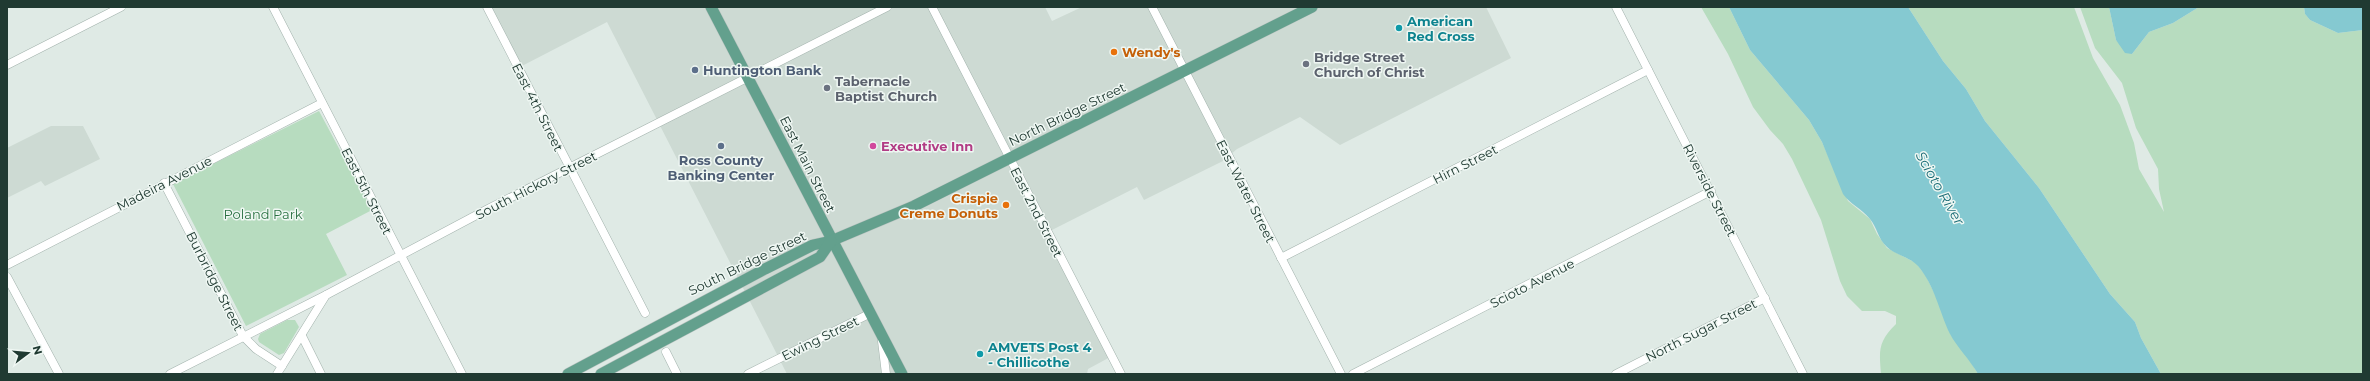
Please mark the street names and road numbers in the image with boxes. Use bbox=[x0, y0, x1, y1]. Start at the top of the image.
street label: East 4th Street bbox=[509, 60, 567, 154]
street label: North Bridge Street bbox=[1006, 79, 1128, 149]
street label: East Main Street bbox=[777, 113, 839, 215]
street label: East Water Street bbox=[1213, 137, 1279, 245]
street label: Hirn Street bbox=[1430, 141, 1500, 187]
street label: Riverside Street bbox=[1680, 141, 1740, 239]
street label: East 5th Street bbox=[338, 145, 396, 237]
street label: South Hickory Street bbox=[473, 147, 599, 223]
street label: Madeira Avenue bbox=[114, 152, 215, 214]
street label: East 2nd Street bbox=[1007, 164, 1067, 260]
street label: South Bridge Street bbox=[685, 228, 809, 298]
street label: Burbridge Street bbox=[183, 229, 247, 333]
street label: Scioto Avenue bbox=[1487, 255, 1577, 311]
street label: North Sugar Street bbox=[1643, 295, 1759, 365]
street label: Ewing Street bbox=[779, 312, 861, 364]

